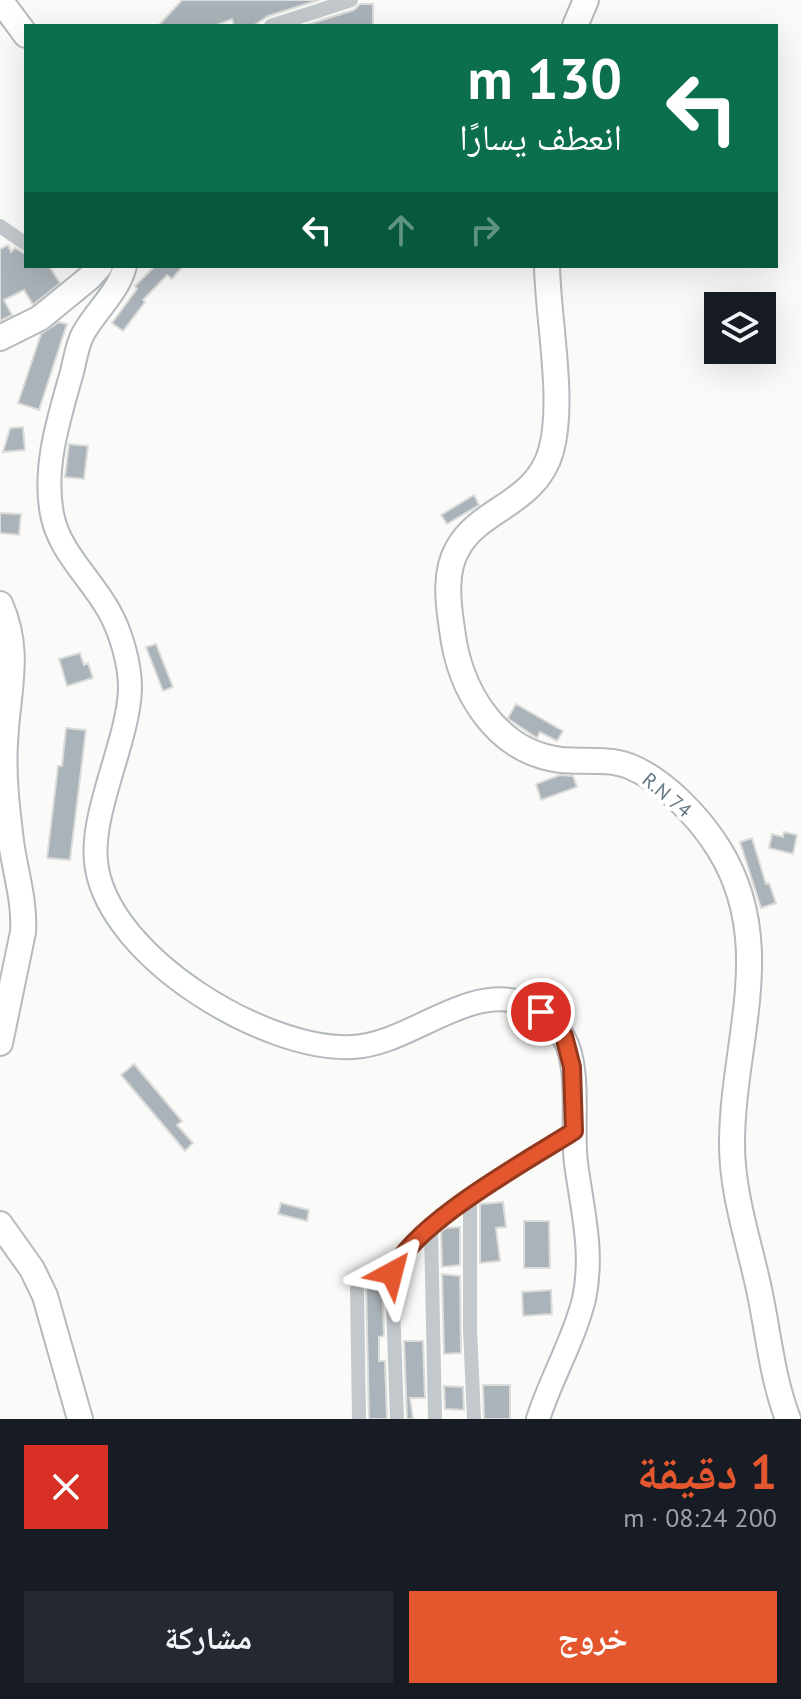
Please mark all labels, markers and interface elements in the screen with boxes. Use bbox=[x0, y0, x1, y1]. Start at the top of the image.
text: 130 m bbox=[467, 42, 622, 114]
icon: left bbox=[650, 56, 754, 160]
text: انعطف يسارًا bbox=[459, 113, 622, 160]
icon: left bbox=[295, 208, 339, 252]
icon: ahead bbox=[379, 208, 423, 252]
icon: right bbox=[463, 208, 507, 252]
map controls bbox=[704, 292, 776, 364]
button: layers bbox=[704, 292, 776, 364]
street label: R.N 74 bbox=[637, 767, 697, 823]
pin bbox=[507, 978, 575, 1046]
icon: arrive bbox=[519, 990, 563, 1034]
position arrow bbox=[350, 1231, 434, 1315]
text: 1 دقيقة bbox=[637, 1440, 777, 1502]
button: close bbox=[24, 1445, 108, 1529]
text: 200 m · 08:24 bbox=[623, 1501, 777, 1534]
button: مشاركة bbox=[24, 1591, 393, 1683]
button: خروج bbox=[409, 1591, 777, 1683]

